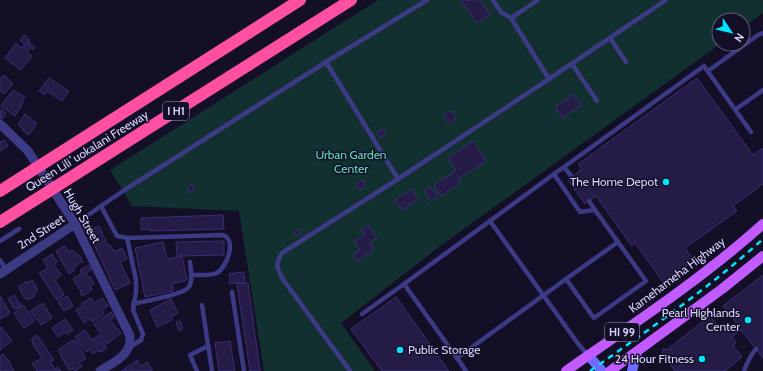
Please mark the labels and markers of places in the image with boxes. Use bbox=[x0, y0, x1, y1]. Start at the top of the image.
place label: The Home Depot bbox=[570, 174, 658, 189]
marker: The Home Depot bbox=[661, 177, 671, 187]
place label: Pearl Highlands Center bbox=[662, 305, 740, 334]
marker: Pearl Highlands Center bbox=[743, 315, 753, 325]
place label: Public Storage bbox=[408, 342, 480, 357]
marker: Public Storage bbox=[395, 345, 405, 355]
place label: 24 Hour Fitness bbox=[615, 351, 694, 366]
marker: 24 Hour Fitness bbox=[697, 354, 707, 364]

